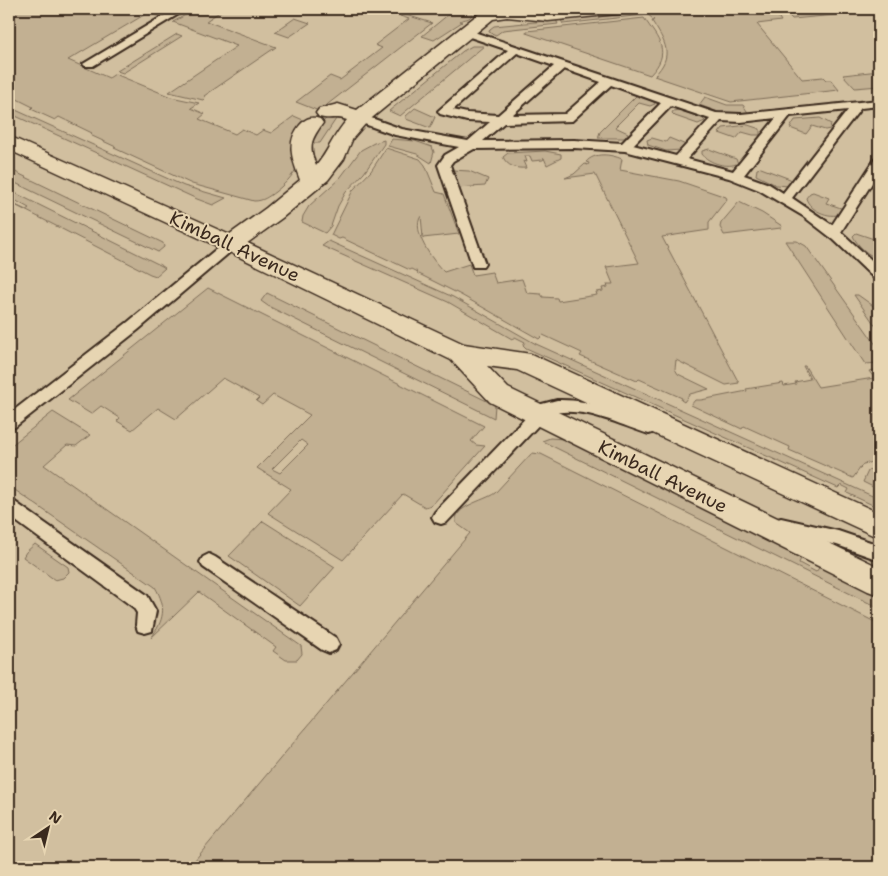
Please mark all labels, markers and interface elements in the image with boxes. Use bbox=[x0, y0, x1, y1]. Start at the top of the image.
street label: Kimball Avenue bbox=[166, 205, 304, 288]
street label: Kimball Avenue bbox=[594, 434, 732, 519]
north arrow bbox=[22, 804, 72, 854]
text: N bbox=[46, 807, 65, 828]

